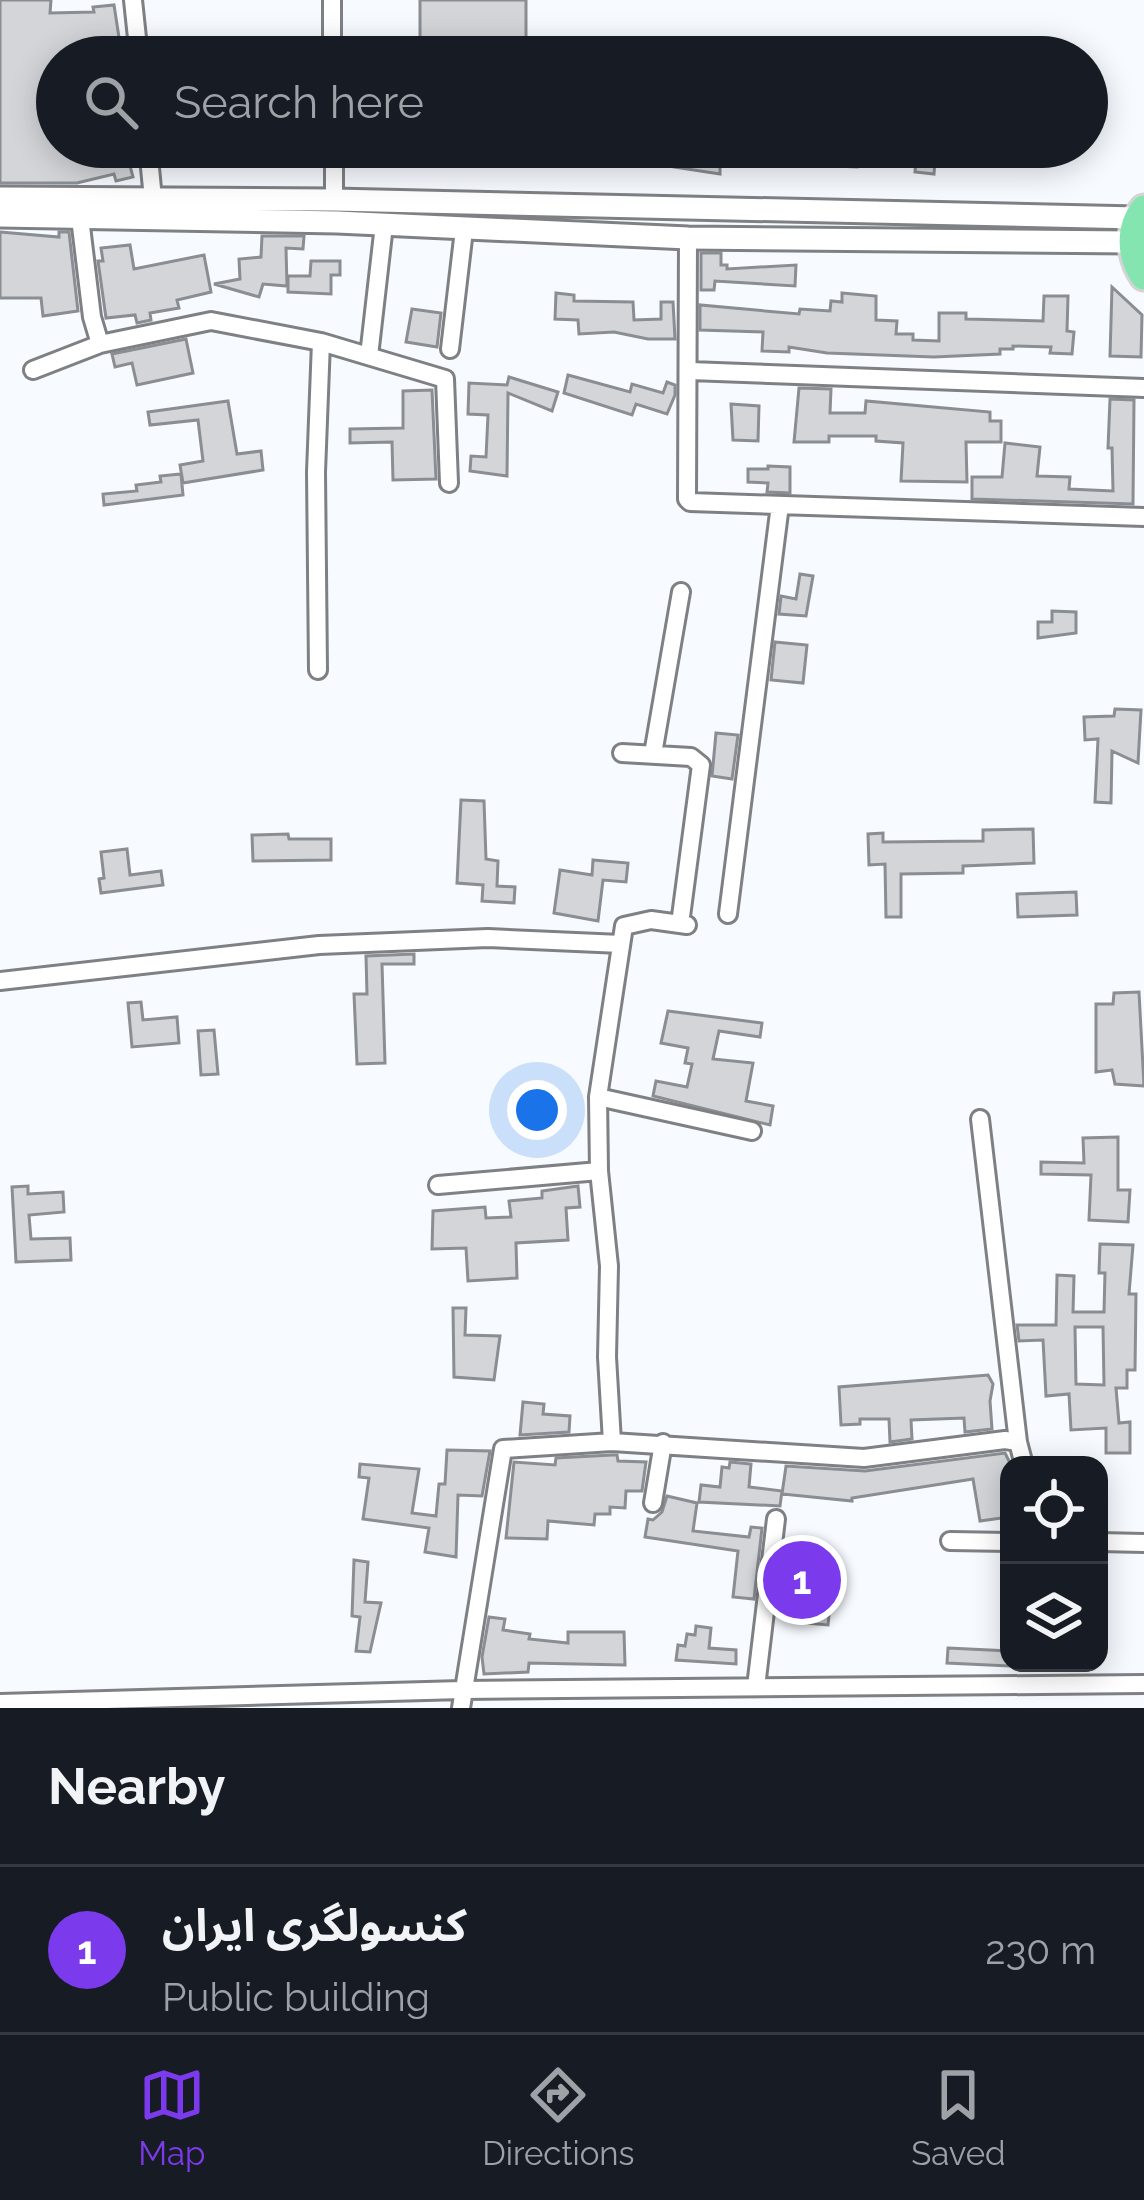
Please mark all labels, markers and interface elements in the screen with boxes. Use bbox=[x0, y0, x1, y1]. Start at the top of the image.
search box bbox=[36, 36, 1108, 168]
icon: search bbox=[78, 69, 144, 135]
text: Search here bbox=[174, 76, 424, 129]
your location bbox=[507, 1080, 567, 1140]
map controls bbox=[1000, 1456, 1108, 1672]
button: locate bbox=[1000, 1456, 1108, 1564]
pin: 1 bbox=[763, 1535, 841, 1625]
button: layers bbox=[1000, 1564, 1108, 1672]
text: Nearby bbox=[48, 1756, 225, 1816]
text: کنسولگری ایران bbox=[162, 1899, 467, 1952]
text: 1 bbox=[77, 1927, 97, 1973]
text: 230 m bbox=[985, 1927, 1096, 1973]
text: Public building bbox=[162, 1974, 430, 2020]
tab: Map bbox=[138, 2062, 205, 2173]
tab: Directions bbox=[482, 2062, 635, 2173]
tab: Saved bbox=[911, 2062, 1006, 2173]

